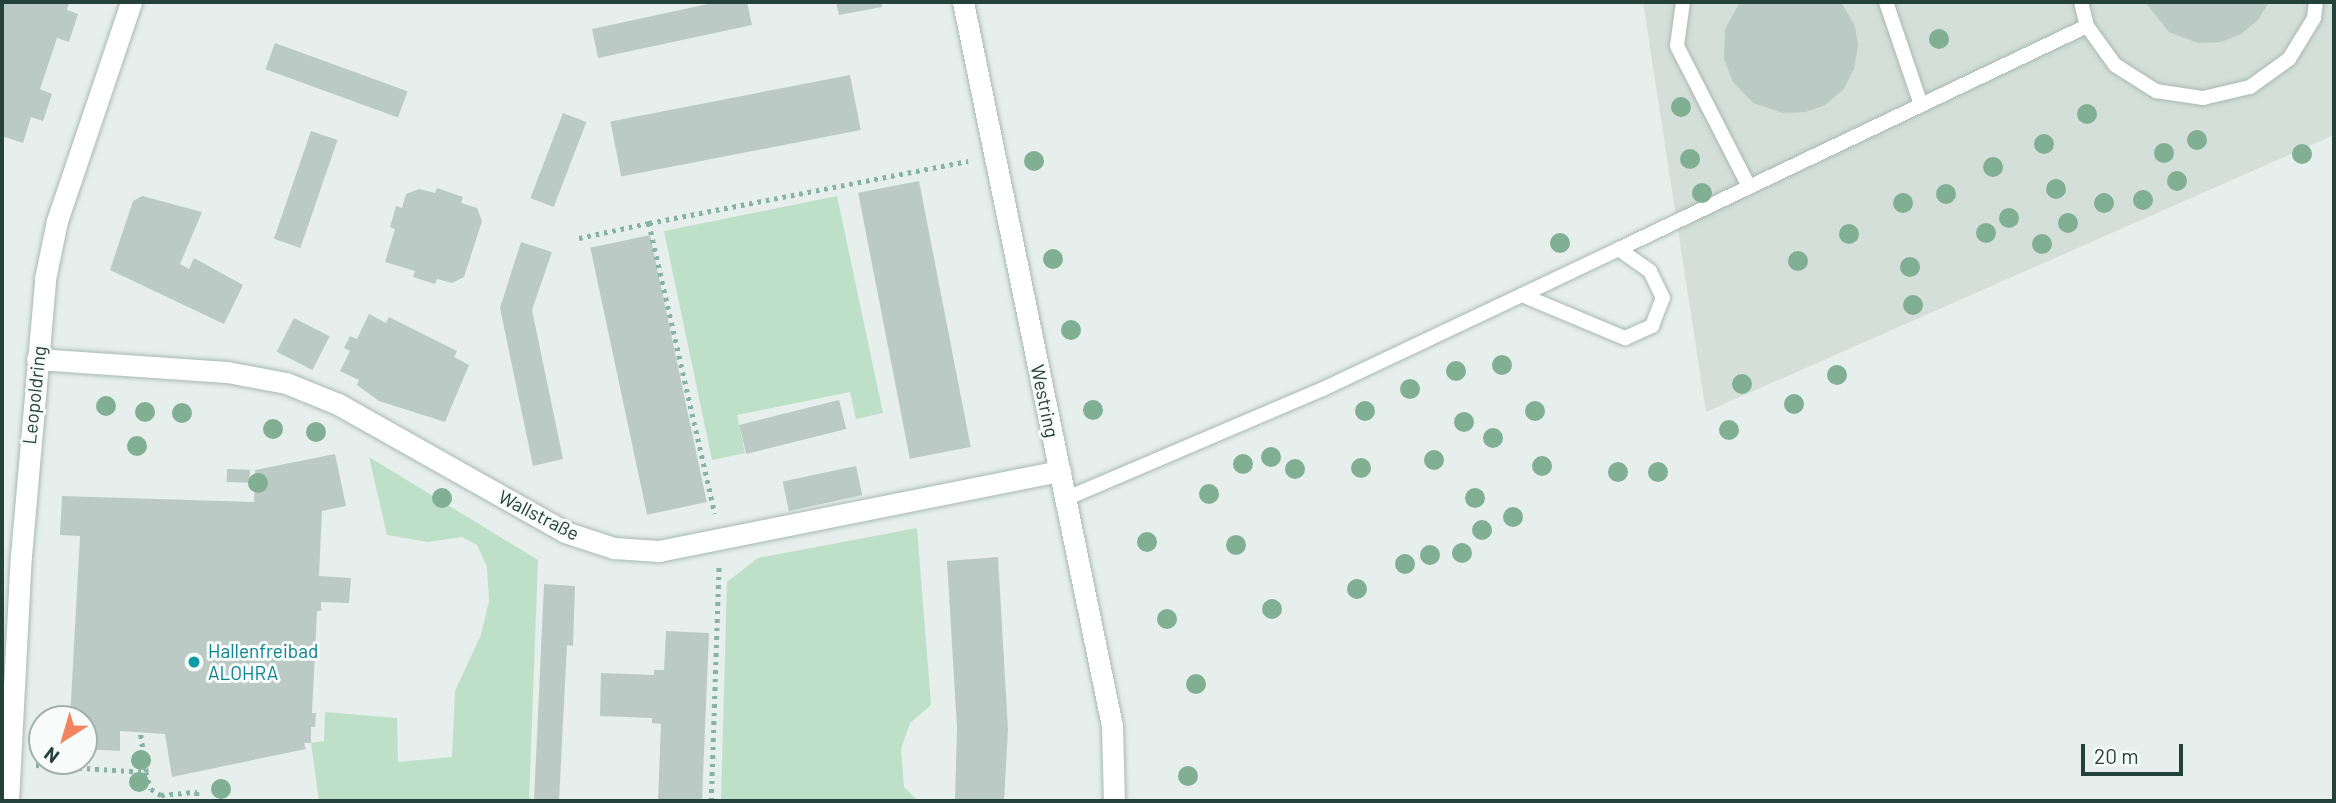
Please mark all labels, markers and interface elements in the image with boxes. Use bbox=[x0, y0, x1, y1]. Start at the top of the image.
street label: Leopoldring bbox=[17, 345, 51, 445]
street label: Westring bbox=[1026, 362, 1064, 440]
street label: Wallstraße bbox=[495, 485, 583, 545]
place label: Hallenfreibad ALOHRA bbox=[208, 640, 318, 684]
marker: Hallenfreibad ALOHRA bbox=[186, 654, 202, 670]
north arrow bbox=[28, 705, 98, 775]
scale bar bbox=[2084, 730, 2186, 774]
text: N bbox=[39, 743, 63, 769]
text: 20 m bbox=[2094, 743, 2139, 768]

